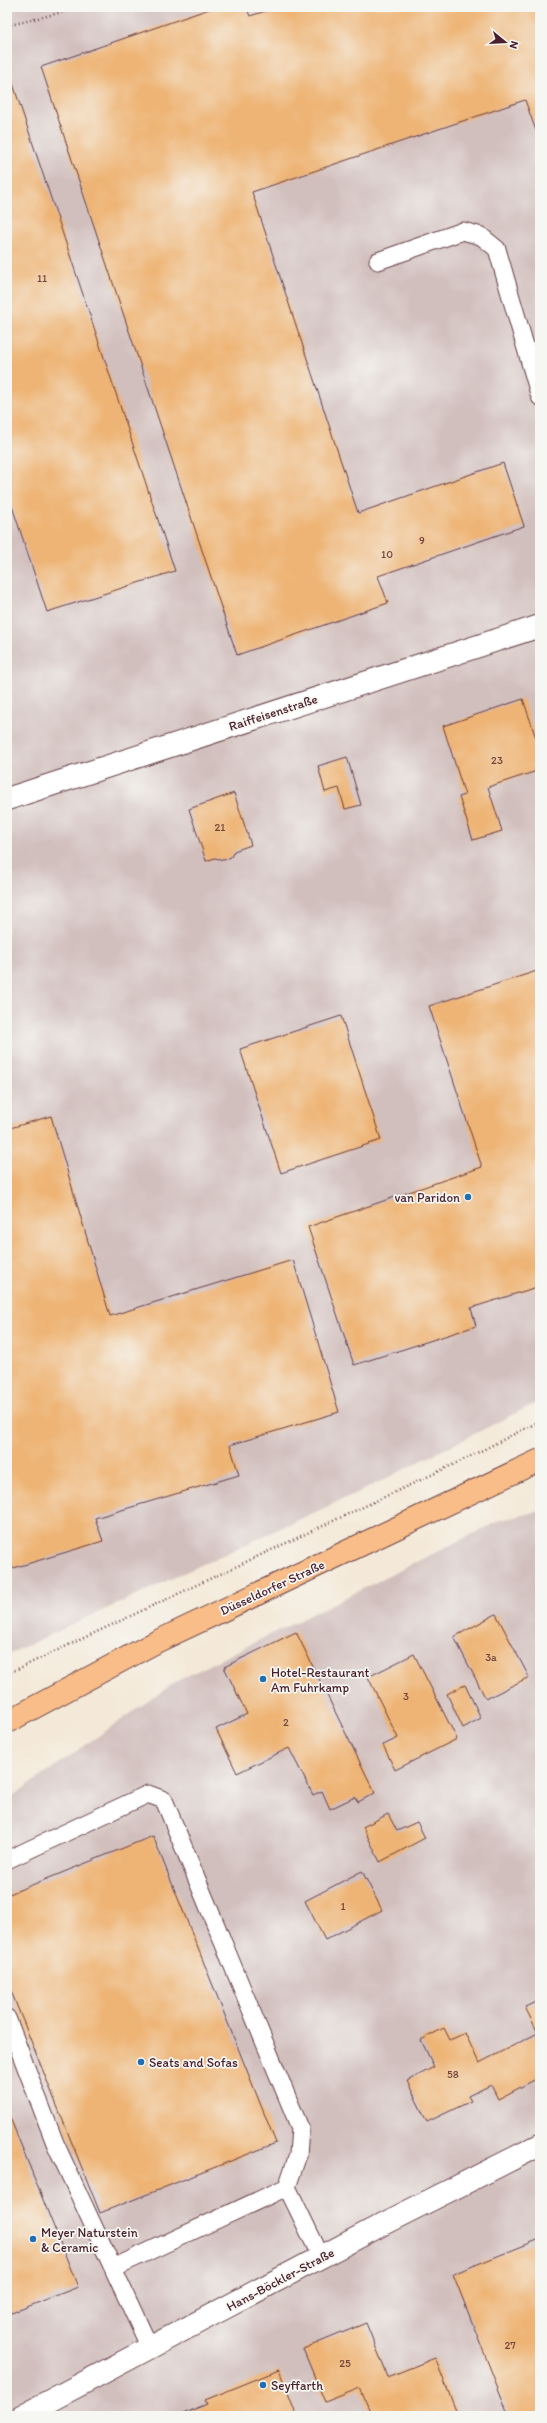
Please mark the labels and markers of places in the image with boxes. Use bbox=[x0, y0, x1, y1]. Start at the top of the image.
place label: van Paridon bbox=[394, 1190, 460, 1205]
marker: van Paridon bbox=[463, 1192, 473, 1202]
place label: Hotel-Restaurant Am Fuhrkamp bbox=[271, 1665, 369, 1695]
marker: Hotel-Restaurant Am Fuhrkamp bbox=[258, 1674, 268, 1684]
place label: Seats and Sofas bbox=[149, 2055, 238, 2070]
marker: Seats and Sofas bbox=[136, 2057, 146, 2067]
place label: Meyer Naturstein & Ceramic bbox=[41, 2225, 138, 2255]
marker: Meyer Naturstein & Ceramic bbox=[28, 2234, 38, 2244]
place label: Seyffarth bbox=[271, 2378, 323, 2393]
marker: Seyffarth bbox=[258, 2380, 268, 2390]

